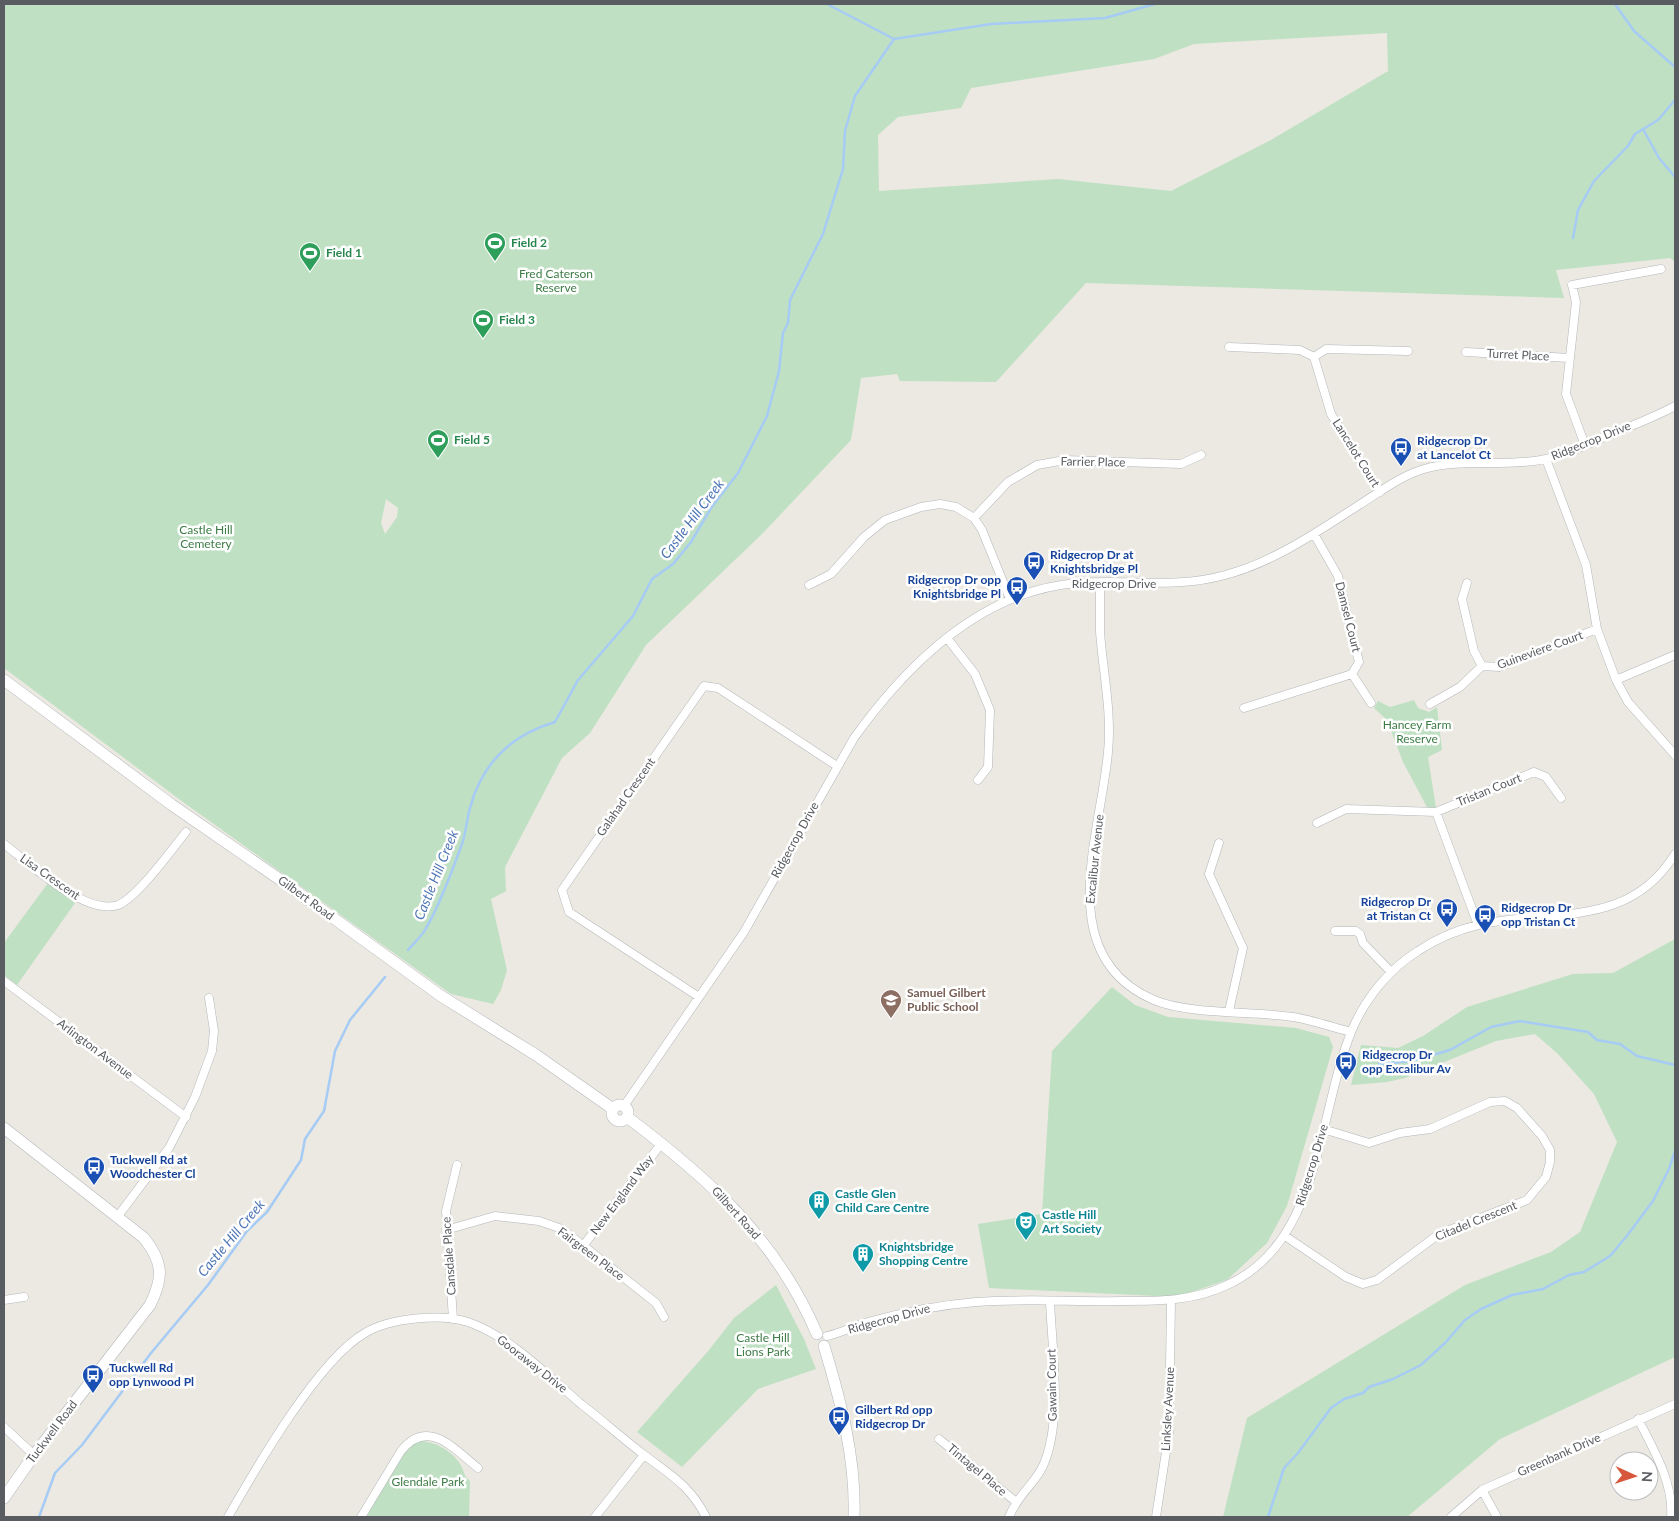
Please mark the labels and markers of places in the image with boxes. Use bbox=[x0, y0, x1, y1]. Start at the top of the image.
sports icon: Field 2 bbox=[483, 231, 507, 262]
place label: Field 2 bbox=[511, 235, 547, 250]
sports icon: Field 1 bbox=[298, 241, 322, 272]
place label: Field 1 bbox=[326, 245, 362, 260]
sports icon: Field 3 bbox=[471, 308, 495, 339]
place label: Field 3 bbox=[499, 312, 535, 327]
sports icon: Field 5 bbox=[426, 428, 450, 459]
place label: Field 5 bbox=[454, 432, 490, 447]
place label: Ridgecrop Dr at Lancelot Ct bbox=[1417, 433, 1491, 462]
bus stop icon: Ridgecrop Dr at Lancelot Ct bbox=[1389, 436, 1413, 467]
place label: Ridgecrop Dr at Knightsbridge Pl bbox=[1050, 547, 1138, 576]
bus stop icon: Ridgecrop Dr at Knightsbridge Pl bbox=[1022, 550, 1046, 581]
place label: Ridgecrop Dr opp Knightsbridge Pl bbox=[907, 572, 1001, 601]
bus stop icon: Ridgecrop Dr opp Knightsbridge Pl bbox=[1005, 575, 1029, 606]
place label: Ridgecrop Dr at Tristan Ct bbox=[1361, 894, 1432, 923]
bus stop icon: Ridgecrop Dr at Tristan Ct bbox=[1435, 897, 1459, 928]
place label: Ridgecrop Dr opp Tristan Ct bbox=[1501, 900, 1576, 929]
bus stop icon: Ridgecrop Dr opp Tristan Ct bbox=[1473, 903, 1497, 934]
place label: Samuel Gilbert Public School bbox=[907, 985, 986, 1014]
school or university icon: Samuel Gilbert Public School bbox=[879, 988, 903, 1019]
place label: Ridgecrop Dr opp Excalibur Av bbox=[1362, 1047, 1451, 1076]
bus stop icon: Ridgecrop Dr opp Excalibur Av bbox=[1334, 1050, 1358, 1081]
place label: Tuckwell Rd at Woodchester Cl bbox=[110, 1152, 196, 1181]
bus stop icon: Tuckwell Rd at Woodchester Cl bbox=[82, 1155, 106, 1186]
place label: Castle Glen Child Care Centre bbox=[835, 1186, 930, 1215]
building icon: Castle Glen Child Care Centre bbox=[807, 1189, 831, 1220]
place label: Castle Hill Art Society bbox=[1041, 1207, 1102, 1236]
theatre icon: Castle Hill Art Society bbox=[1014, 1210, 1038, 1241]
place label: Knightsbridge Shopping Centre bbox=[879, 1239, 969, 1268]
building icon: Knightsbridge Shopping Centre bbox=[851, 1242, 875, 1273]
place label: Tuckwell Rd opp Lynwood Pl bbox=[109, 1360, 194, 1389]
bus stop icon: Tuckwell Rd opp Lynwood Pl bbox=[81, 1363, 105, 1394]
place label: Gilbert Rd opp Ridgecrop Dr bbox=[855, 1402, 933, 1431]
bus stop icon: Gilbert Rd opp Ridgecrop Dr bbox=[827, 1405, 851, 1436]

